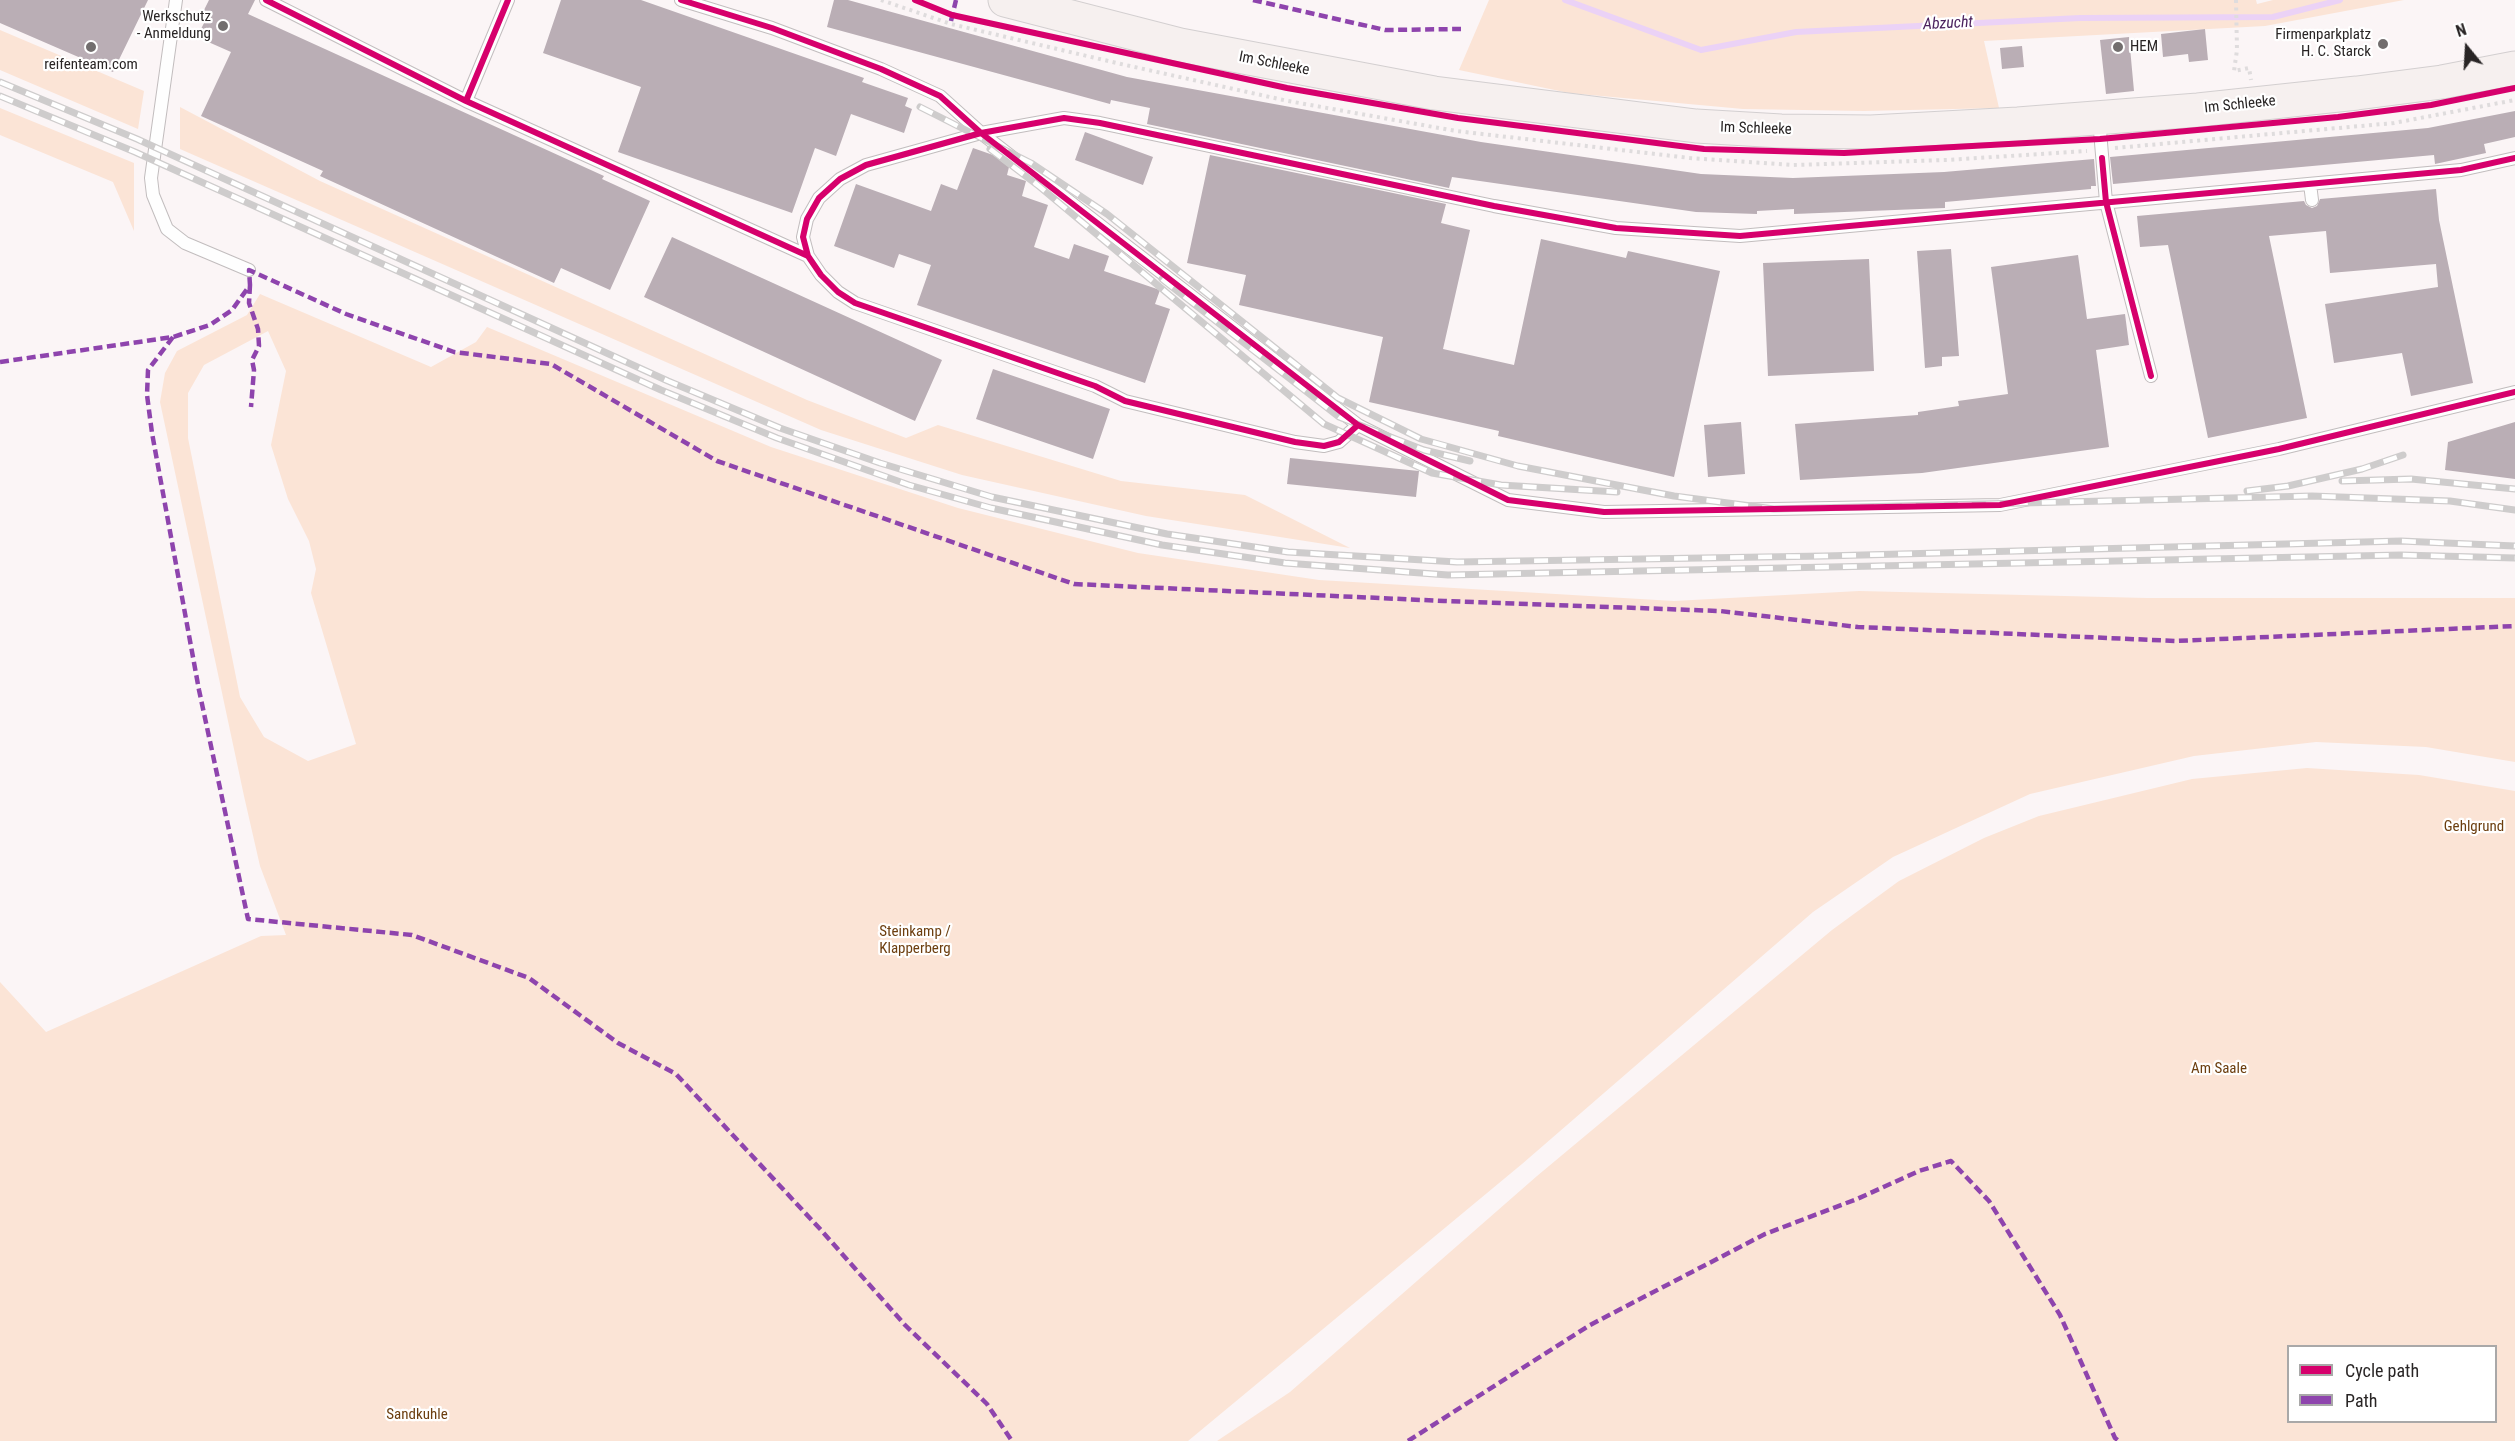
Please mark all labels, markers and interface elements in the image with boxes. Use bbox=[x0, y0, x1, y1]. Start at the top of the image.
place label: Werkschutz - Anmeldung bbox=[137, 8, 211, 43]
water label: Abzucht bbox=[1923, 13, 1973, 35]
north arrow bbox=[2437, 18, 2497, 78]
marker: Werkschutz - Anmeldung bbox=[216, 19, 230, 33]
text: N bbox=[2454, 20, 2469, 41]
place label: Firmenparkplatz H. C. Starck bbox=[2275, 26, 2371, 61]
marker: Firmenparkplatz H. C. Starck bbox=[2376, 37, 2390, 51]
place label: HEM bbox=[2130, 38, 2158, 56]
marker: reifenteam.com bbox=[84, 40, 98, 54]
marker: HEM bbox=[2111, 40, 2125, 54]
street label: Im Schleeke bbox=[1237, 48, 1311, 80]
place label: reifenteam.com bbox=[44, 56, 138, 74]
street label: Im Schleeke bbox=[2203, 92, 2277, 118]
street label: Im Schleeke bbox=[1720, 119, 1792, 139]
park label: Gehlgrund bbox=[2444, 818, 2504, 836]
park label: Steinkamp / Klapperberg bbox=[879, 923, 951, 958]
park label: Am Saale bbox=[2191, 1060, 2247, 1078]
legend bbox=[2287, 1345, 2497, 1423]
text: Cycle path bbox=[2345, 1360, 2419, 1381]
text: Path bbox=[2345, 1390, 2378, 1411]
park label: Sandkuhle bbox=[386, 1406, 448, 1424]

